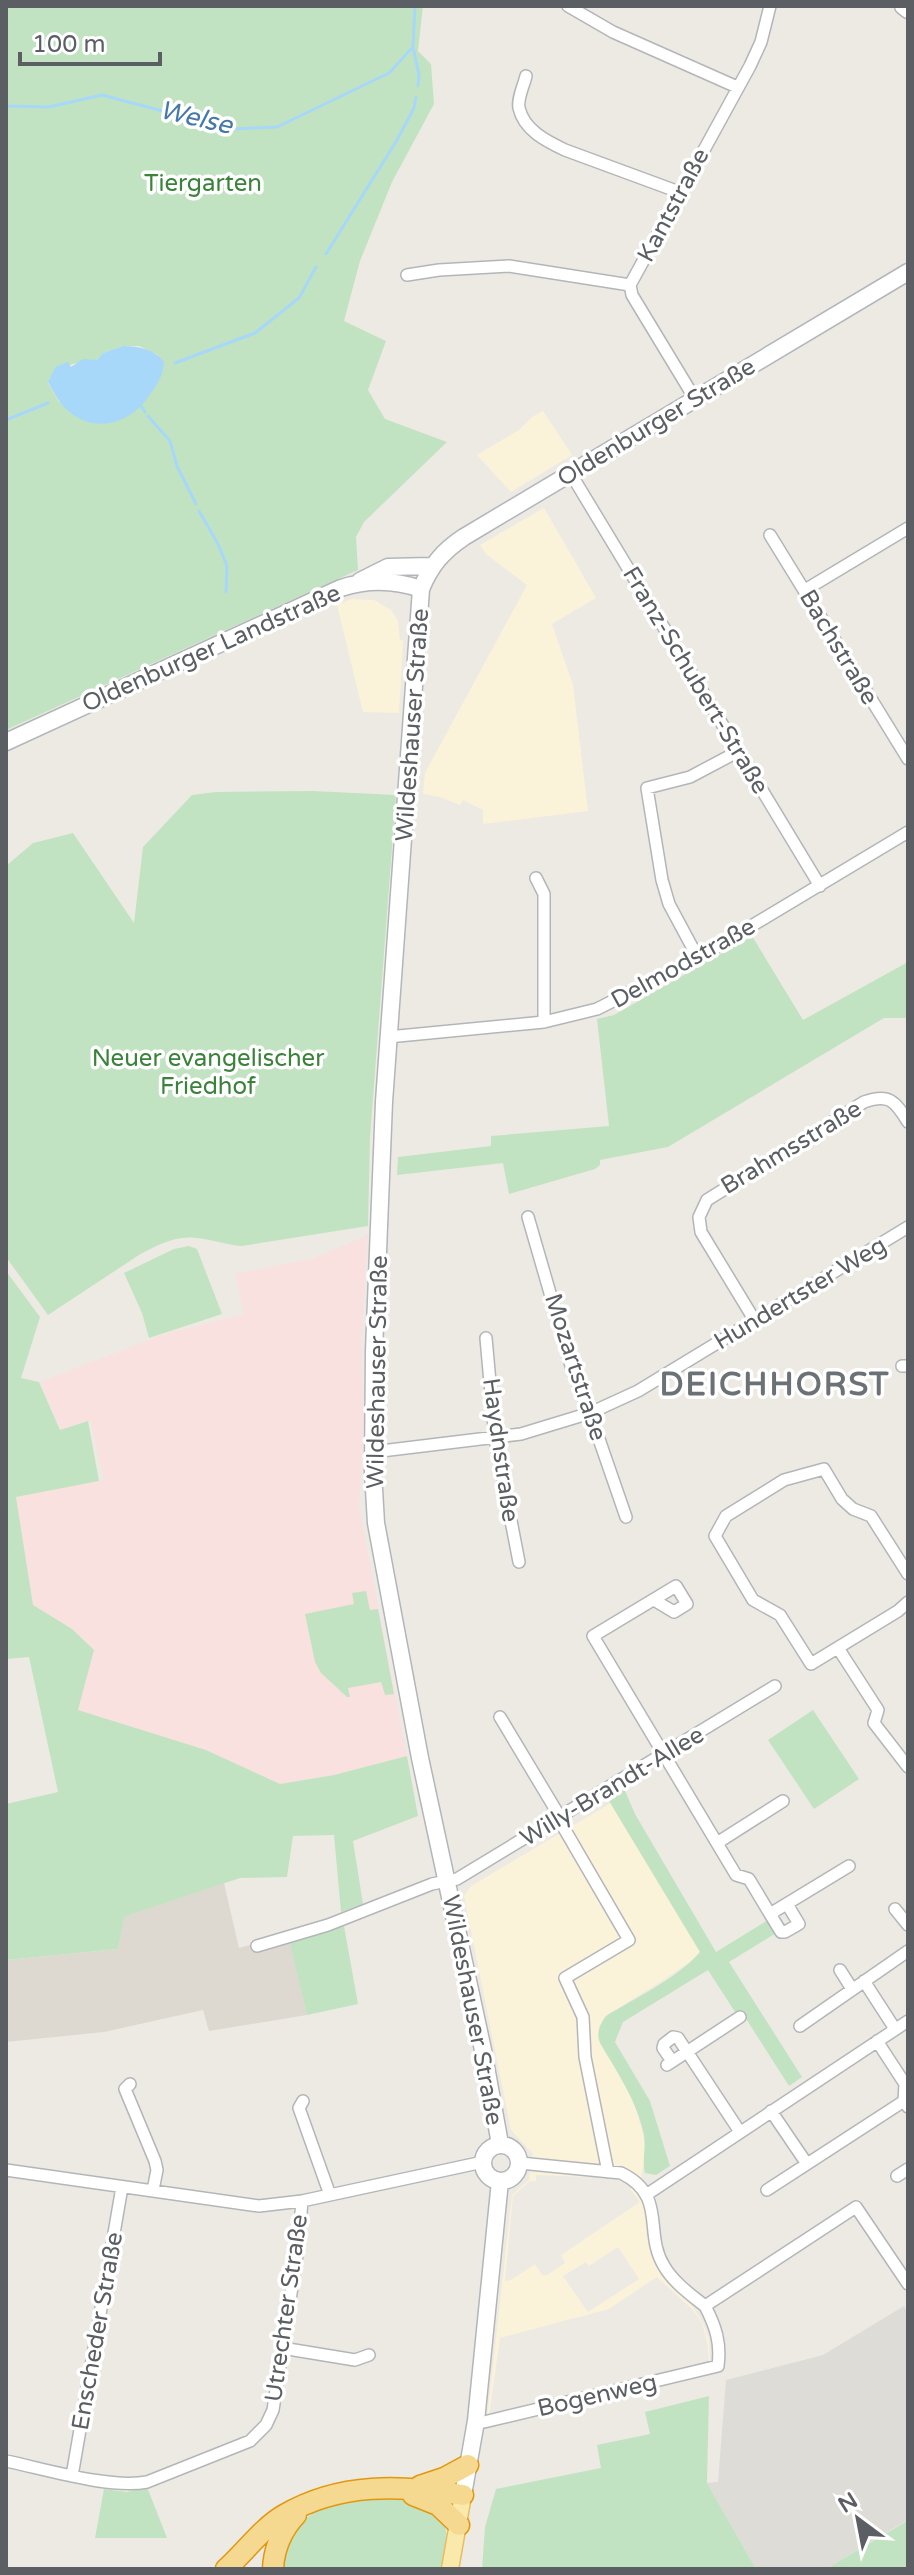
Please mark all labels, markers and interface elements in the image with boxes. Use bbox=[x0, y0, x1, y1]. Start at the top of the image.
scale bar bbox=[20, 16, 160, 66]
text: 100 m bbox=[32, 30, 106, 59]
water label: Welse bbox=[157, 94, 236, 141]
street label: Kantstraße bbox=[631, 143, 715, 267]
park label: Tiergarten bbox=[144, 169, 262, 198]
street label: Oldenburger Straße bbox=[552, 352, 760, 493]
street label: Franz-Schubert-Straße bbox=[616, 561, 775, 799]
street label: Oldenburger Landstraße bbox=[77, 578, 345, 719]
street label: Bachstraße bbox=[793, 585, 884, 710]
street label: Wildeshauser Straße bbox=[390, 607, 435, 843]
street label: Delmodstraße bbox=[606, 912, 760, 1015]
park label: Neuer evangelischer Friedhof bbox=[92, 1044, 325, 1101]
street label: Brahmsstraße bbox=[716, 1094, 867, 1201]
street label: Hundertster Weg bbox=[709, 1231, 892, 1356]
street label: Wildeshauser Straße bbox=[361, 1255, 394, 1489]
street label: Mozartstraße bbox=[538, 1290, 613, 1444]
district label: DEICHHORST bbox=[660, 1366, 890, 1404]
street label: Haydnstraße bbox=[476, 1376, 525, 1524]
street label: Willy-Brandt-Allee bbox=[515, 1720, 709, 1853]
street label: Wildeshauser Straße bbox=[436, 1893, 509, 2128]
street label: Utrechter Straße bbox=[259, 2212, 314, 2404]
street label: Enscheder Straße bbox=[66, 2230, 129, 2432]
street label: Bogenweg bbox=[535, 2368, 660, 2423]
north arrow bbox=[818, 2479, 898, 2559]
text: N bbox=[834, 2487, 862, 2519]

